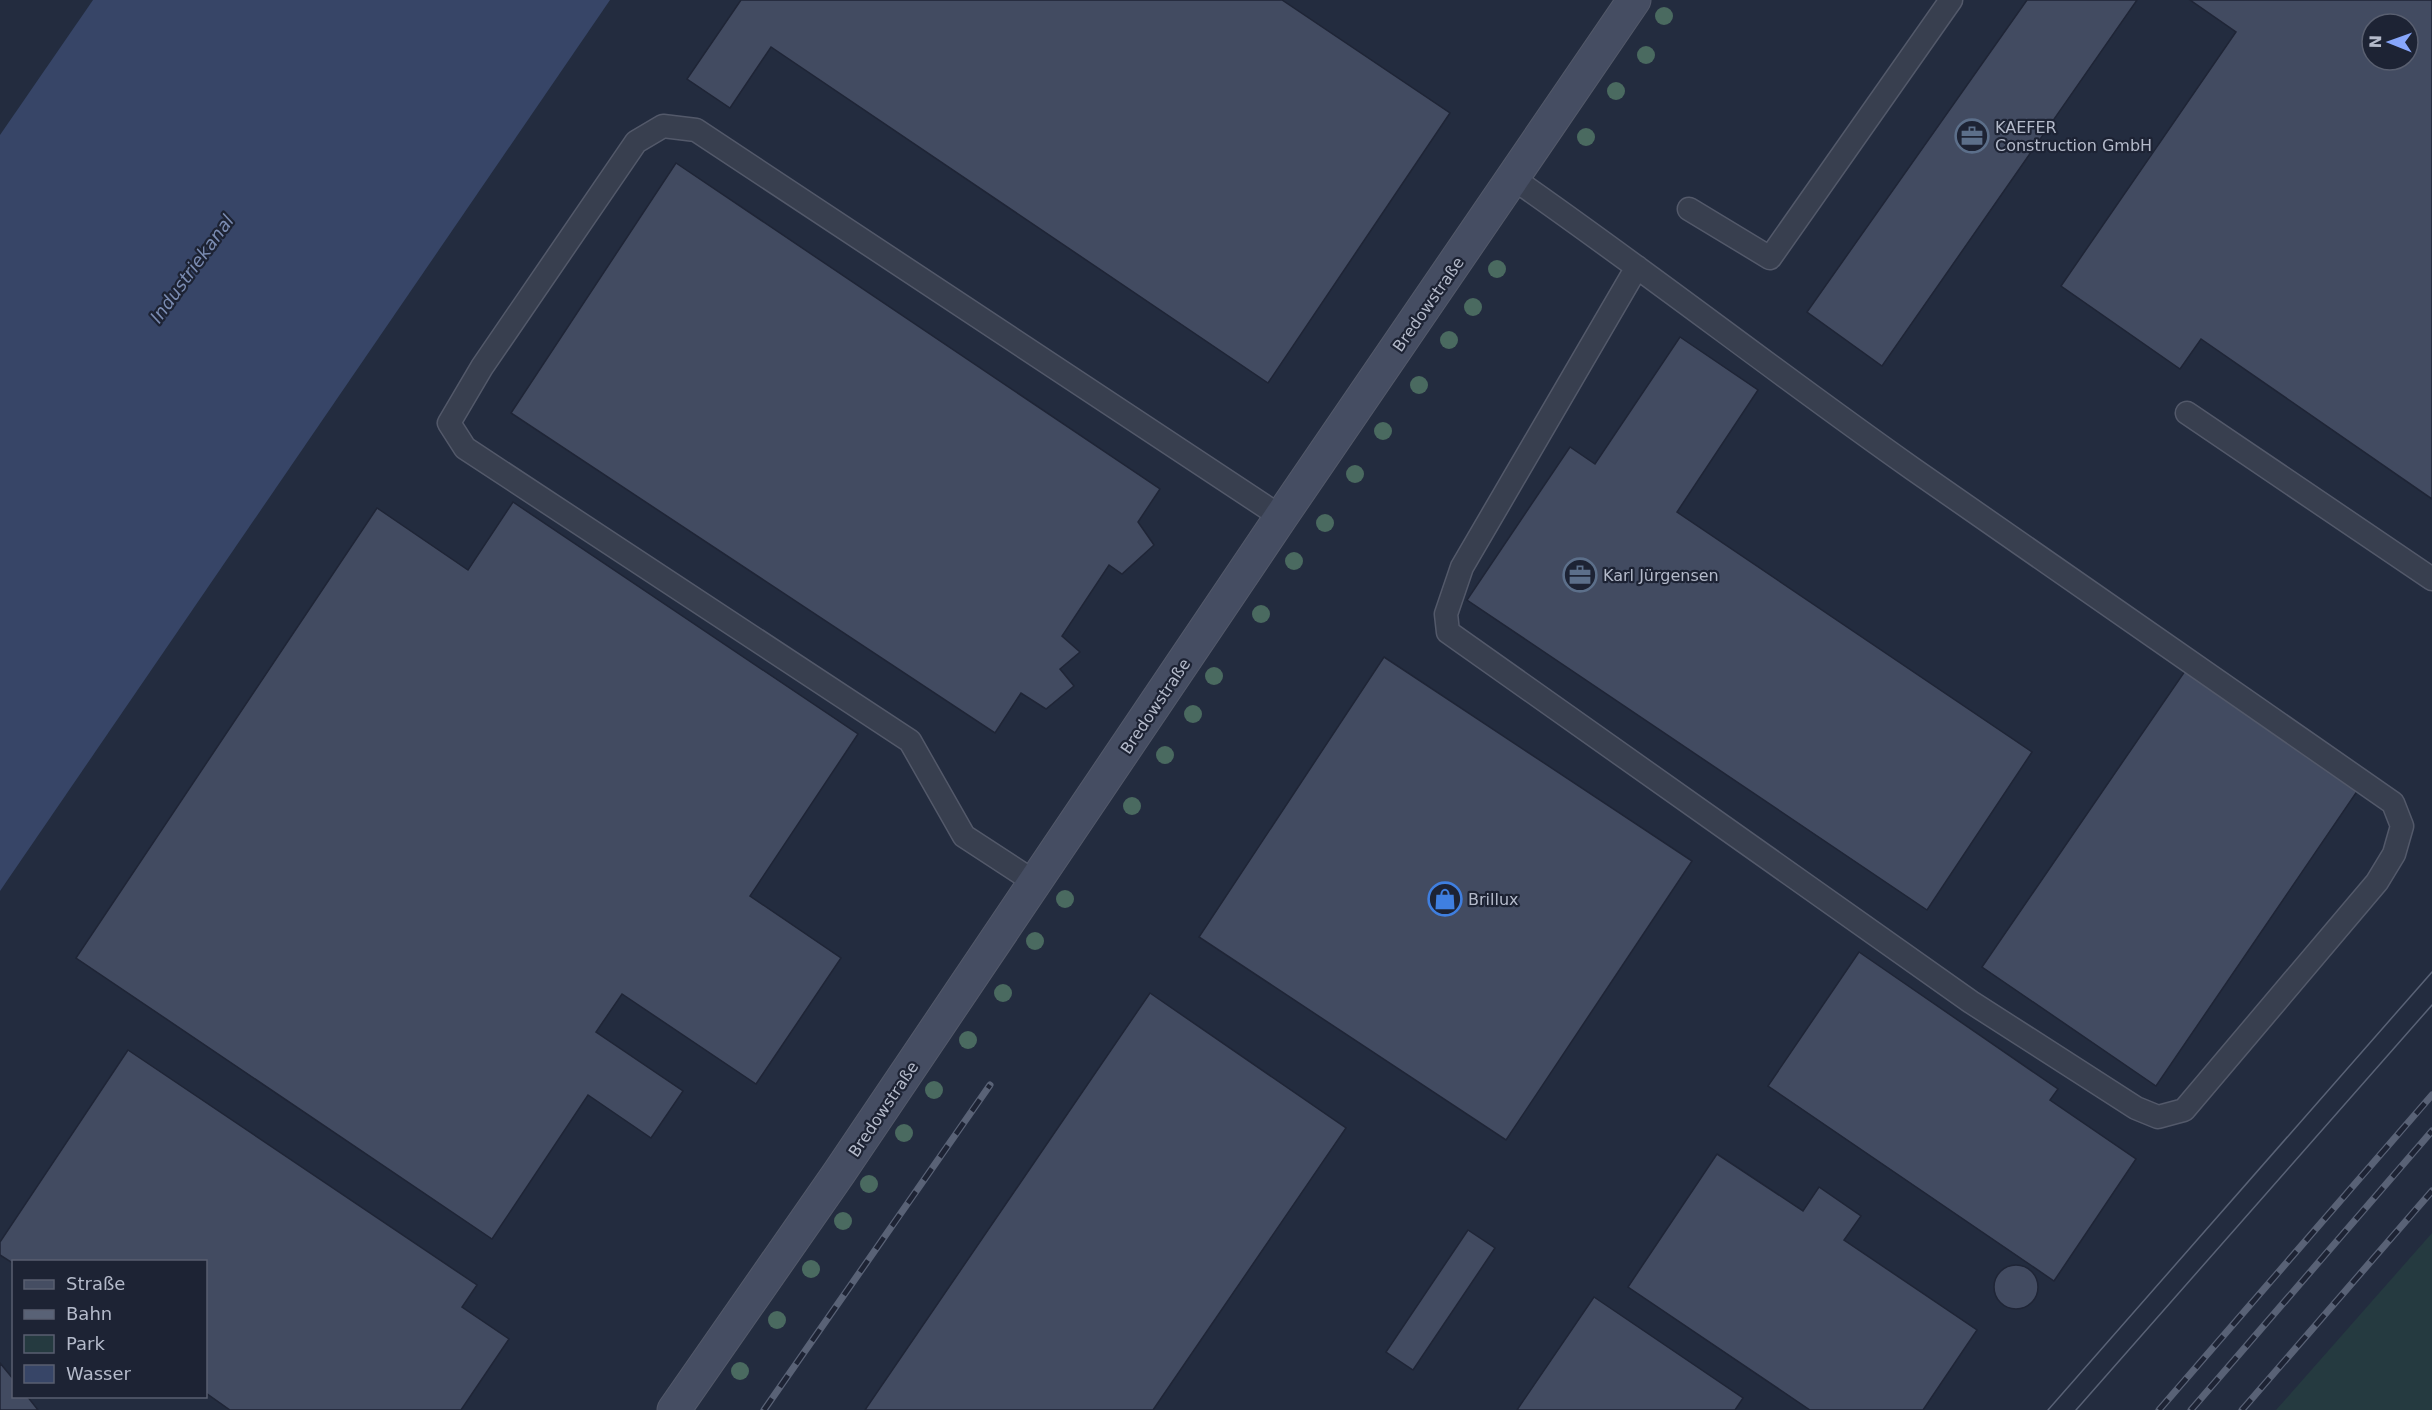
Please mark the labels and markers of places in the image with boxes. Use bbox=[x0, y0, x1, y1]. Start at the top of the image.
office icon: KAEFER Construction GmbH bbox=[1954, 118, 1990, 154]
place label: KAEFER Construction GmbH bbox=[1995, 118, 2152, 155]
office icon: Karl Jürgensen bbox=[1562, 557, 1598, 593]
place label: Karl Jürgensen bbox=[1603, 566, 1719, 585]
shop icon: Brillux bbox=[1427, 881, 1463, 917]
place label: Brillux bbox=[1468, 890, 1519, 909]

